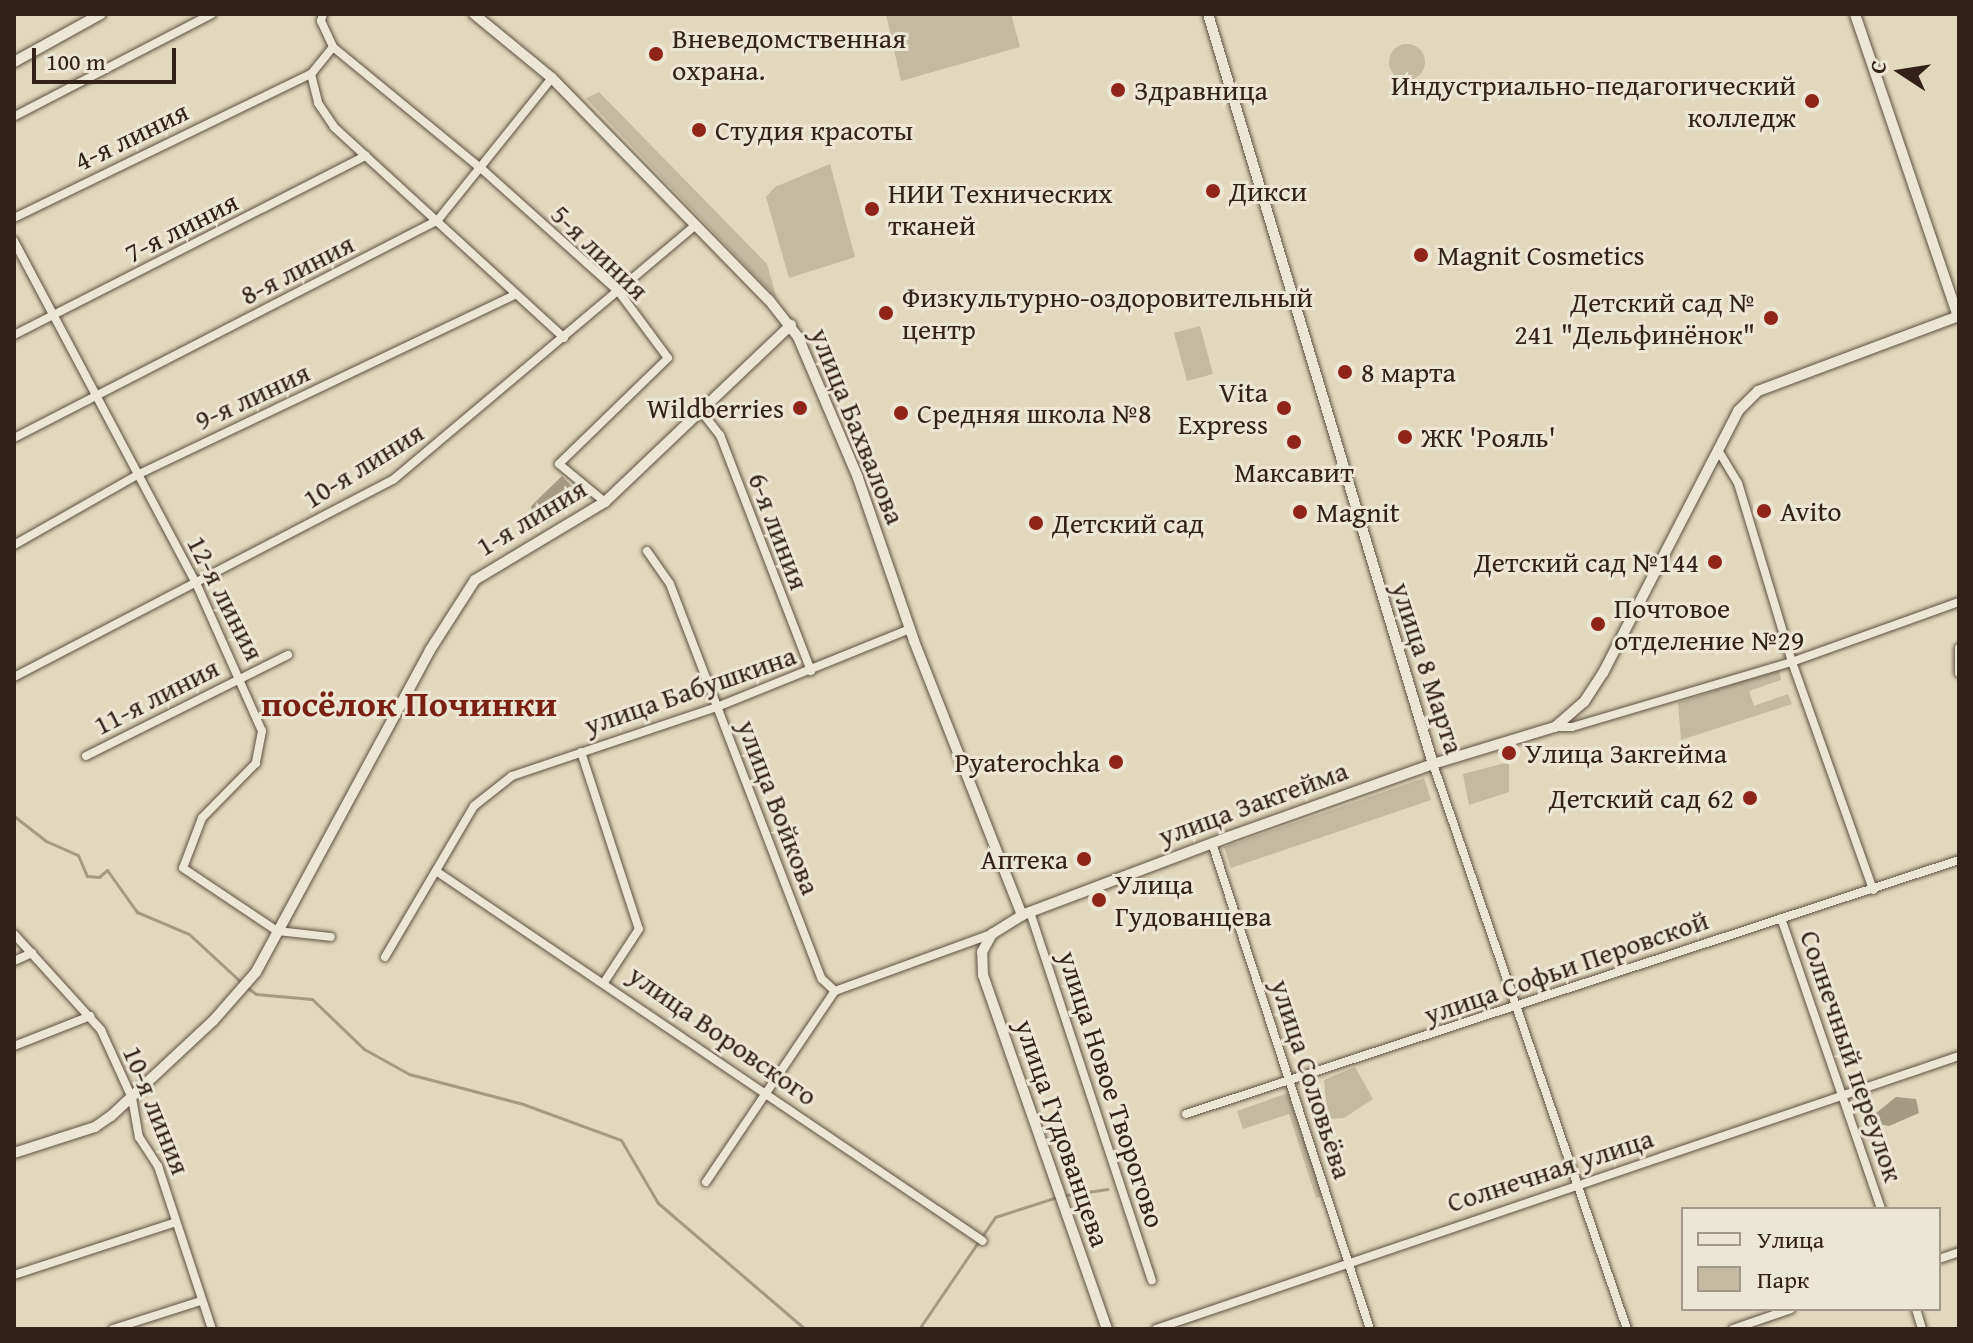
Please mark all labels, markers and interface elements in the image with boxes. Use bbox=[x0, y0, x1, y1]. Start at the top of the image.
place label: Вневедомственная охрана. bbox=[672, 21, 906, 87]
scale bar bbox=[36, 32, 180, 82]
north arrow bbox=[1861, 32, 1941, 112]
text: 100 m bbox=[46, 44, 106, 79]
marker: Вневедомственная охрана. bbox=[647, 45, 665, 63]
text: С bbox=[1861, 58, 1894, 76]
place label: Индустриально-педагогический колледж bbox=[1391, 68, 1796, 134]
place label: Здравница bbox=[1134, 73, 1268, 107]
marker: Здравница bbox=[1109, 81, 1127, 99]
marker: Индустриально-педагогический колледж bbox=[1803, 92, 1821, 110]
street label: 4-я линия bbox=[69, 94, 193, 178]
place label: Студия красоты bbox=[715, 113, 913, 147]
marker: Студия красоты bbox=[690, 121, 708, 139]
place label: Дикси bbox=[1229, 174, 1307, 208]
place label: НИИ Технических тканей bbox=[888, 176, 1113, 242]
marker: Дикси bbox=[1204, 182, 1222, 200]
street label: 7-я линия bbox=[119, 184, 243, 270]
street label: 5-я линия bbox=[544, 197, 656, 307]
marker: НИИ Технических тканей bbox=[863, 200, 881, 218]
street label: 8-я линия bbox=[235, 226, 359, 312]
place label: Magnit Cosmetics bbox=[1437, 238, 1645, 272]
marker: Magnit Cosmetics bbox=[1412, 246, 1430, 264]
place label: Физкультурно-оздоровительный центр bbox=[902, 280, 1313, 346]
place label: Детский сад № 241 "Дельфинёнок" bbox=[1514, 285, 1755, 351]
marker: Физкультурно-оздоровительный центр bbox=[877, 304, 895, 322]
marker: Детский сад № 241 "Дельфинёнок" bbox=[1762, 309, 1780, 327]
street label: улица Бахвалова bbox=[803, 323, 913, 529]
street label: 9-я линия bbox=[189, 355, 315, 437]
place label: 8 марта bbox=[1361, 355, 1456, 389]
marker: 8 марта bbox=[1336, 363, 1354, 381]
place label: Vita Express bbox=[1178, 375, 1268, 441]
place label: Wildberries bbox=[647, 391, 784, 425]
place label: Средняя школа №8 bbox=[917, 396, 1151, 430]
marker: Wildberries bbox=[791, 399, 809, 417]
marker: Vita Express bbox=[1275, 399, 1293, 417]
marker: Средняя школа №8 bbox=[892, 404, 910, 422]
street label: 10-я линия bbox=[296, 415, 430, 515]
place label: ЖК 'Рояль' bbox=[1421, 420, 1556, 454]
marker: ЖК 'Рояль' bbox=[1396, 428, 1414, 446]
marker: Максавит bbox=[1285, 433, 1303, 451]
place label: Максавит bbox=[1234, 455, 1354, 489]
street label: 6-я линия bbox=[741, 468, 817, 594]
street label: 1-я линия bbox=[470, 471, 592, 563]
place label: Avito bbox=[1780, 494, 1842, 528]
place label: Magnit bbox=[1316, 495, 1400, 529]
marker: Avito bbox=[1755, 502, 1773, 520]
marker: Magnit bbox=[1291, 503, 1309, 521]
place label: Детский сад bbox=[1052, 506, 1204, 540]
marker: Детский сад bbox=[1027, 514, 1045, 532]
street label: 12-я линия bbox=[180, 530, 272, 666]
place label: Детский сад №144 bbox=[1474, 545, 1699, 579]
marker: Детский сад №144 bbox=[1706, 553, 1724, 571]
street label: улица 8 Марта bbox=[1384, 578, 1472, 758]
place label: Почтовое отделение №29 bbox=[1614, 591, 1804, 657]
marker: Почтовое отделение №29 bbox=[1589, 615, 1607, 633]
street label: улица Бабушкина bbox=[580, 638, 800, 742]
street label: 11-я линия bbox=[88, 650, 224, 742]
district label: посёлок Починки bbox=[261, 681, 557, 725]
street label: улица Войкова bbox=[730, 715, 828, 899]
place label: Улица Закгейма bbox=[1525, 736, 1727, 770]
marker: Улица Закгейма bbox=[1500, 744, 1518, 762]
place label: Pyaterochka bbox=[955, 745, 1100, 779]
marker: Pyaterochka bbox=[1107, 753, 1125, 771]
street label: улица Закгейма bbox=[1154, 753, 1352, 853]
place label: Детский сад 62 bbox=[1549, 781, 1734, 815]
marker: Детский сад 62 bbox=[1741, 789, 1759, 807]
place label: Аптека bbox=[981, 842, 1068, 876]
marker: Аптека bbox=[1075, 850, 1093, 868]
place label: Улица Гудованцева bbox=[1115, 867, 1272, 933]
marker: Улица Гудованцева bbox=[1090, 891, 1108, 909]
street label: улица Софьи Перовской bbox=[1420, 903, 1712, 1031]
street label: Солнечный переулок bbox=[1793, 926, 1911, 1186]
street label: улица Новое Творогово bbox=[1051, 946, 1173, 1232]
street label: улица Воровского bbox=[622, 957, 824, 1113]
street label: улица Соловьёва bbox=[1264, 975, 1360, 1183]
street label: улица Гудованцева bbox=[1008, 1015, 1118, 1251]
street label: 10-я линия bbox=[116, 1041, 198, 1179]
street label: Солнечная улица bbox=[1443, 1121, 1657, 1219]
legend bbox=[1681, 1207, 1941, 1311]
text: Улица bbox=[1757, 1222, 1824, 1257]
text: Парк bbox=[1757, 1262, 1809, 1297]

